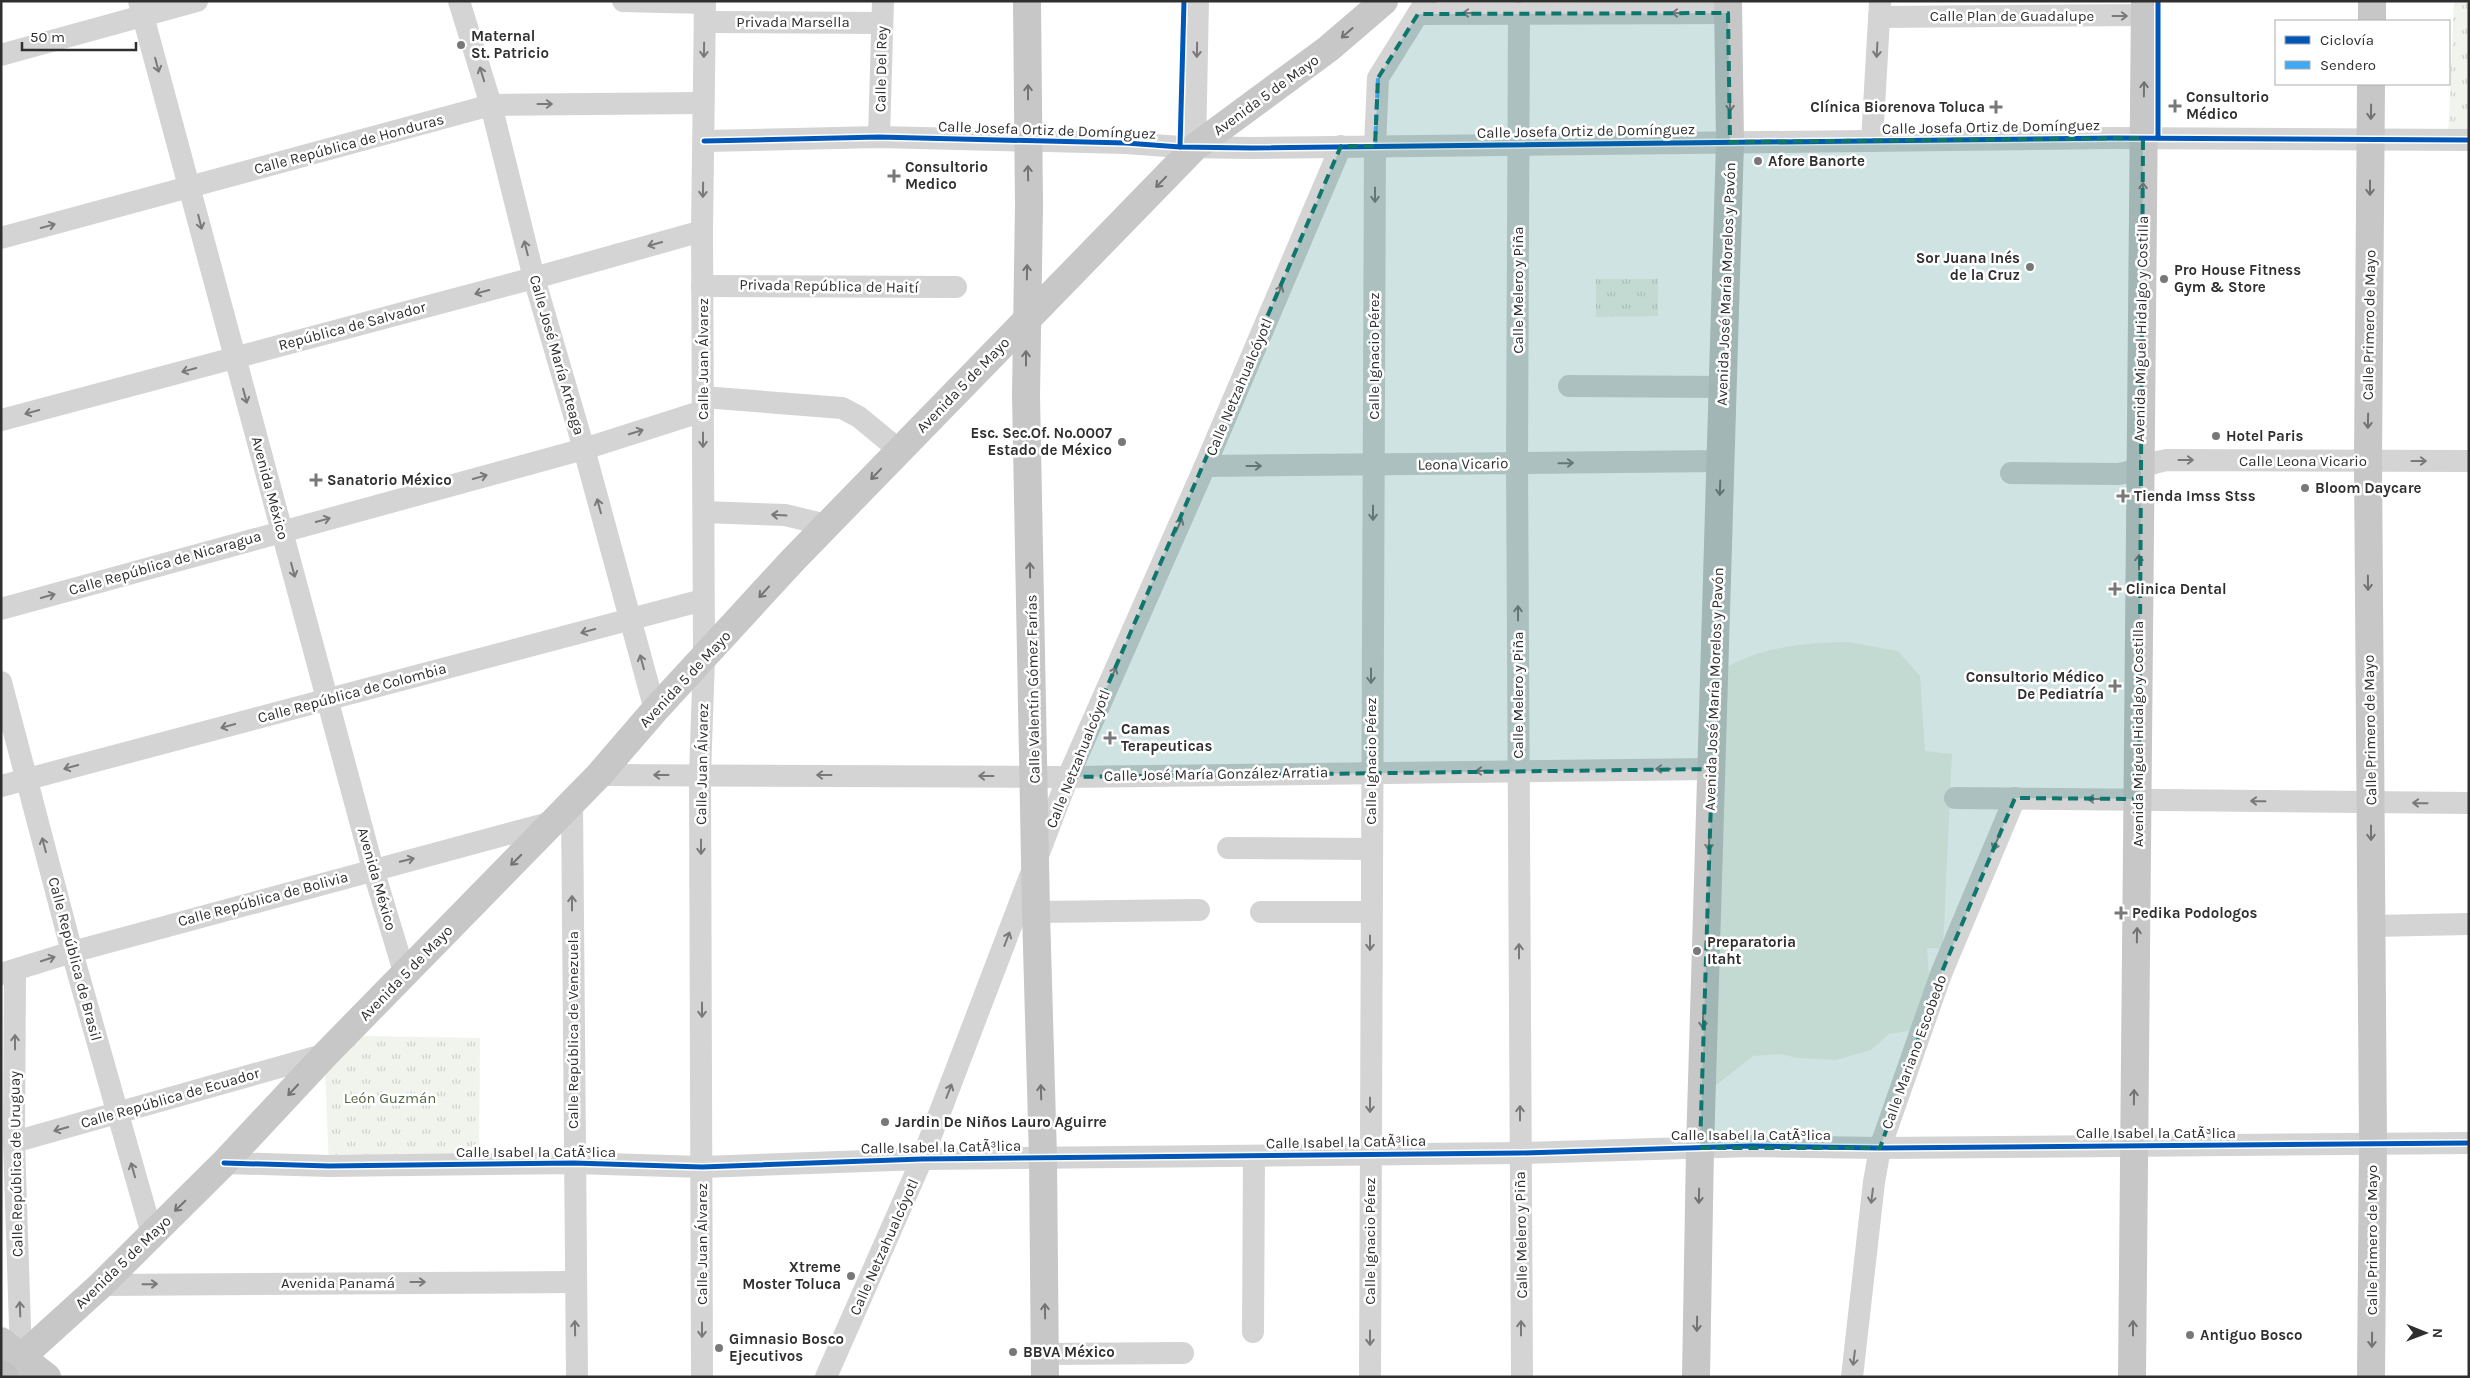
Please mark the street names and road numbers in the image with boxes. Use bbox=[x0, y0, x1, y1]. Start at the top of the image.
street label: Calle Plan de Guadalupe bbox=[1930, 7, 2094, 25]
street label: Privada Marsella bbox=[736, 13, 850, 31]
street label: Calle Del Rey bbox=[871, 26, 891, 112]
street label: Avenida 5 de Mayo bbox=[1210, 51, 1322, 139]
street label: Calle República de Honduras bbox=[252, 110, 446, 178]
street label: Calle Josefa Ortiz de Domínguez bbox=[1882, 116, 2100, 138]
street label: Calle Josefa Ortiz de Domínguez bbox=[938, 117, 1156, 143]
street label: Calle Josefa Ortiz de Domínguez bbox=[1477, 120, 1695, 142]
street label: Avenida José María Morelos y Pavón bbox=[1713, 162, 1739, 406]
street label: Avenida Miguel Hidalgo y Costilla bbox=[2130, 216, 2152, 442]
street label: Calle Melero y Piña bbox=[1509, 226, 1527, 354]
street label: Calle Primero de Mayo bbox=[2359, 250, 2379, 400]
street label: Calle José María Arteaga bbox=[526, 273, 588, 437]
street label: Privada República de Haití bbox=[739, 275, 919, 297]
street label: Calle Ignacio Pérez bbox=[1365, 292, 1383, 420]
street label: República de Salvador bbox=[276, 298, 428, 354]
street label: Calle Juan Álvarez bbox=[694, 298, 712, 420]
street label: Calle Netzahualcóyotl bbox=[1202, 316, 1276, 458]
street label: Avenida 5 de Mayo bbox=[913, 333, 1013, 437]
street label: Avenida México bbox=[248, 434, 292, 542]
street label: Calle Leona Vicario bbox=[2239, 452, 2367, 470]
street label: Leona Vicario bbox=[1417, 454, 1509, 474]
street label: Calle República de Nicaragua bbox=[67, 527, 263, 599]
street label: Avenida José María Morelos y Pavón bbox=[1701, 567, 1727, 811]
street label: Calle Valentín Gómez Farías bbox=[1022, 594, 1044, 784]
street label: Avenida Miguel Hidalgo y Costilla bbox=[2129, 621, 2147, 847]
street label: Avenida 5 de Mayo bbox=[635, 627, 735, 731]
street label: Calle Melero y Piña bbox=[1509, 631, 1527, 759]
street label: Calle Primero de Mayo bbox=[2360, 655, 2380, 805]
street label: Calle República de Colombia bbox=[256, 659, 448, 727]
street label: Calle Netzahualcóyotl bbox=[1042, 687, 1114, 831]
street label: Calle Ignacio Pérez bbox=[1362, 697, 1380, 825]
street label: Calle Juan Álvarez bbox=[692, 703, 712, 825]
street label: Calle José María González Arratia bbox=[1104, 763, 1328, 785]
street label: Avenida México bbox=[354, 825, 400, 933]
street label: Calle República de Bolivia bbox=[176, 868, 350, 930]
street label: Calle República de Brasil bbox=[44, 875, 106, 1043]
street label: Avenida 5 de Mayo bbox=[356, 921, 456, 1025]
street label: Calle República de Venezuela bbox=[564, 931, 582, 1129]
street label: Calle Mariano Escobedo bbox=[1878, 972, 1950, 1132]
street label: Calle República de Ecuador bbox=[79, 1064, 262, 1132]
street label: Calle República de Uruguay bbox=[5, 1071, 27, 1257]
street label: Calle Isabel la CatÃ³lica bbox=[2076, 1124, 2236, 1142]
street label: Calle Isabel la CatÃ³lica bbox=[1671, 1126, 1831, 1144]
street label: Calle Isabel la CatÃ³lica bbox=[1266, 1132, 1426, 1152]
street label: Calle Isabel la CatÃ³lica bbox=[861, 1137, 1021, 1157]
street label: Calle Isabel la CatÃ³lica bbox=[456, 1143, 616, 1161]
street label: Calle Primero de Mayo bbox=[2363, 1165, 2381, 1315]
street label: Calle Melero y Piña bbox=[1511, 1171, 1531, 1299]
street label: Calle Netzahualcóyotl bbox=[846, 1176, 922, 1318]
street label: Calle Ignacio Pérez bbox=[1361, 1177, 1379, 1305]
street label: Calle Juan Álvarez bbox=[693, 1183, 711, 1305]
street label: Avenida 5 de Mayo bbox=[71, 1212, 175, 1312]
street label: Avenida Panamá bbox=[281, 1274, 395, 1292]

